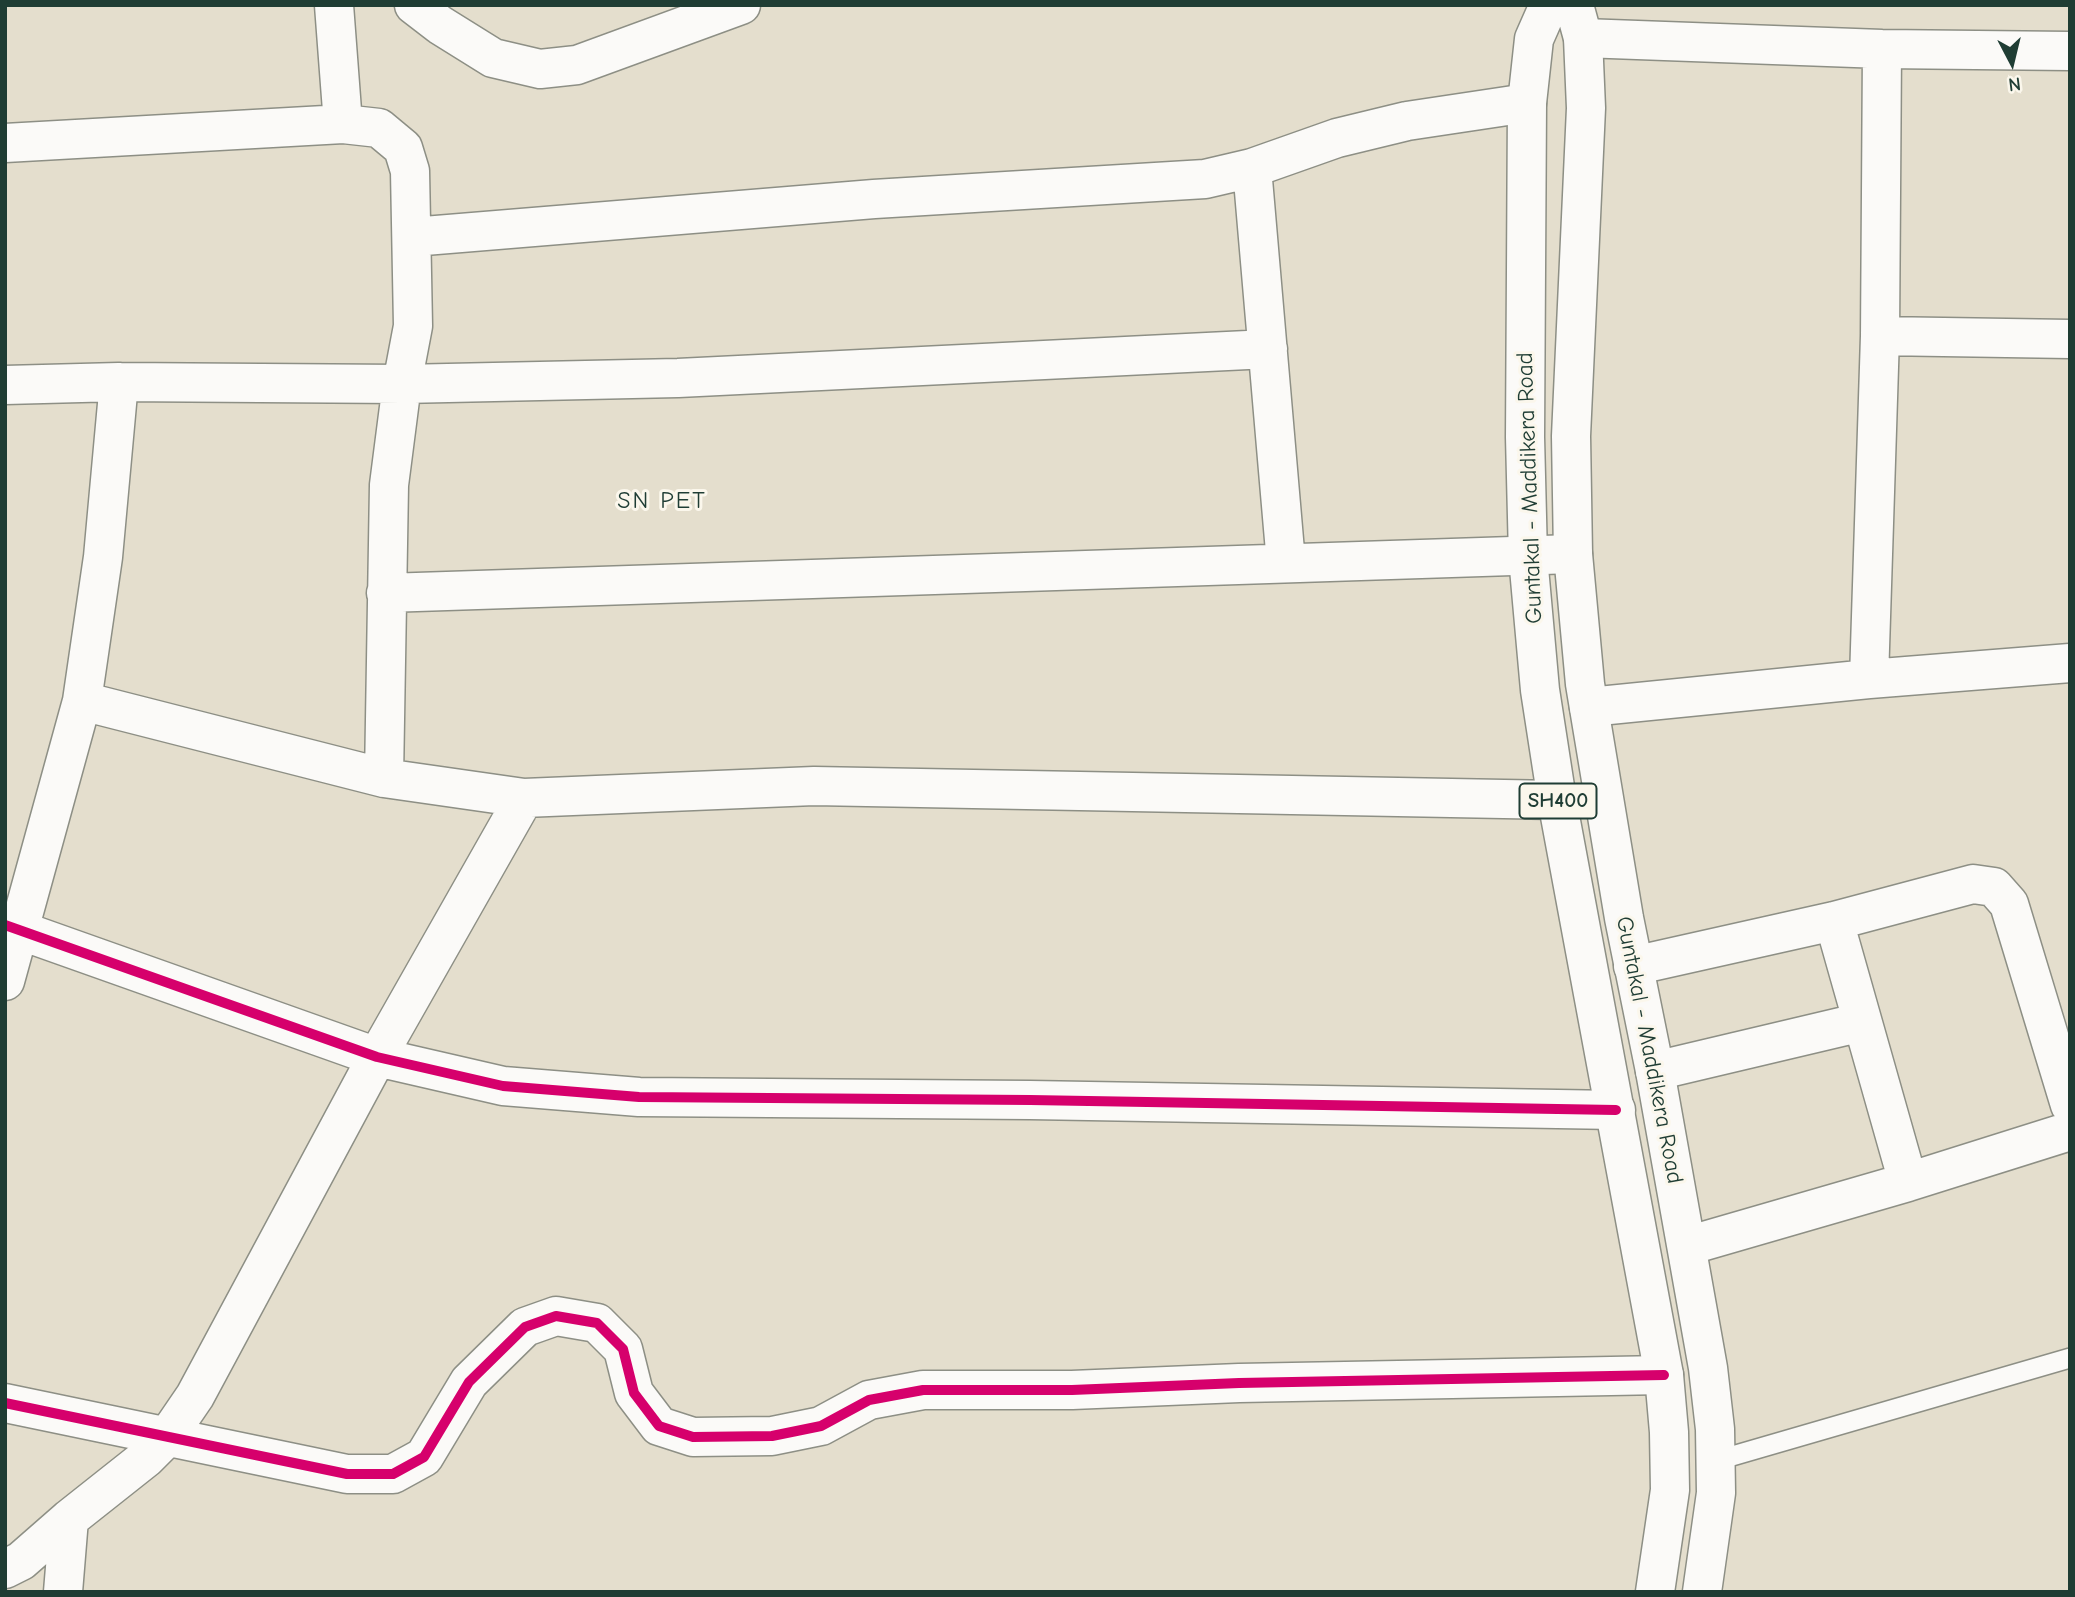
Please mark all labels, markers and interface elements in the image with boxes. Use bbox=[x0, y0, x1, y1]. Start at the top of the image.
north arrow bbox=[1977, 28, 2047, 98]
text: N bbox=[2007, 72, 2022, 96]
street label: Guntakal - Maddikera Road bbox=[1511, 352, 1549, 624]
district label: SN PET bbox=[618, 487, 706, 515]
road number: SH400 bbox=[1520, 784, 1596, 818]
street label: Guntakal - Maddikera Road bbox=[1610, 914, 1688, 1186]

